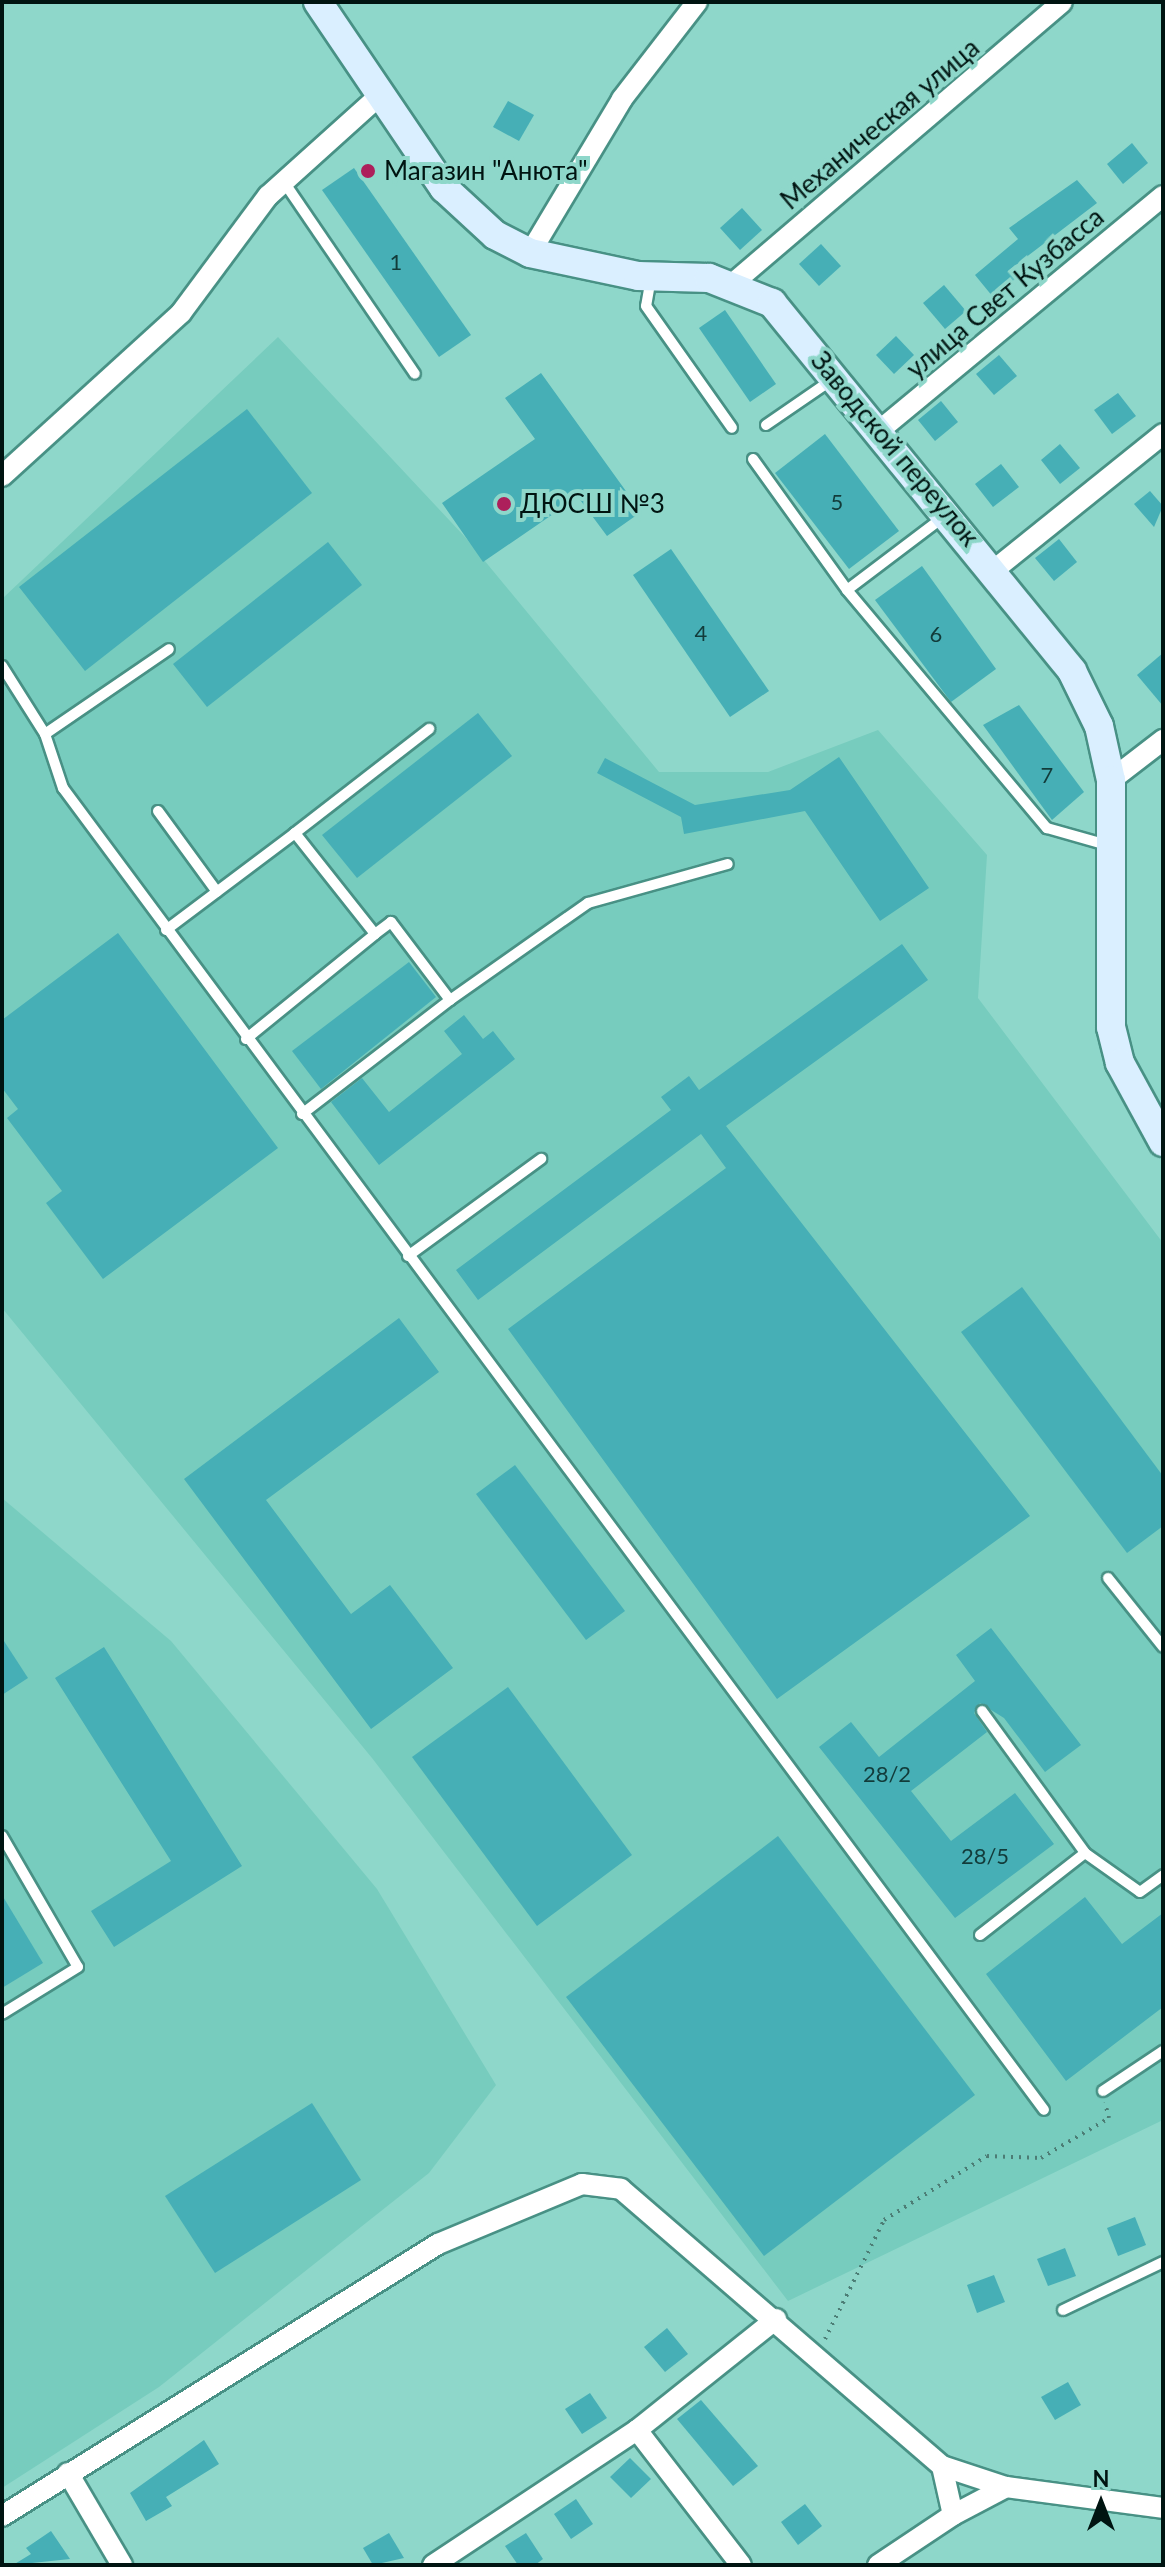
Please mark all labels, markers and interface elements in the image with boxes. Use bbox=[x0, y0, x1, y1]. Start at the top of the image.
street label: Механическая улица bbox=[775, 32, 985, 216]
place label: Магазин "Анюта" bbox=[384, 155, 588, 187]
marker: Магазин "Анюта" bbox=[359, 162, 377, 180]
street label: улица Свет Кузбасса bbox=[900, 201, 1110, 385]
house number: 1 bbox=[390, 249, 402, 275]
street label: Заводской переулок bbox=[805, 345, 985, 553]
place label: ДЮСШ №3 bbox=[520, 488, 665, 520]
house number: 5 bbox=[831, 489, 843, 515]
marker: ДЮСШ №3 bbox=[495, 495, 513, 513]
house number: 4 bbox=[695, 620, 707, 646]
house number: 6 bbox=[930, 621, 942, 647]
house number: 7 bbox=[1041, 762, 1053, 788]
house number: 28/2 bbox=[863, 1761, 911, 1787]
house number: 28/5 bbox=[961, 1843, 1009, 1869]
north arrow bbox=[1061, 2463, 1141, 2543]
text: N bbox=[1093, 2465, 1109, 2492]

